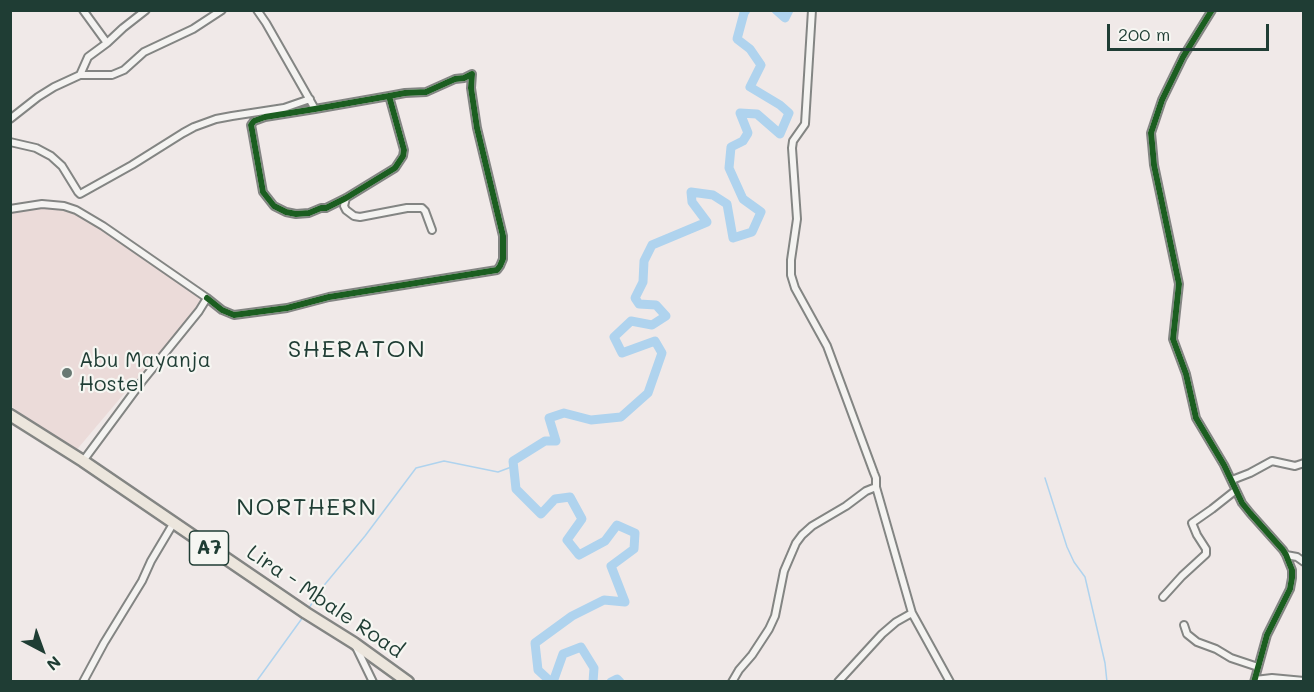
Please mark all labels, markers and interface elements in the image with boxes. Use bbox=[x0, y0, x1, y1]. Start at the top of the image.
scale bar bbox=[1110, 12, 1272, 50]
text: 200 m bbox=[1118, 22, 1170, 46]
district label: SHERATON bbox=[288, 336, 426, 364]
place label: Abu Mayanja Hostel bbox=[79, 348, 211, 398]
marker: Abu Mayanja Hostel bbox=[60, 366, 74, 380]
district label: NORTHERN bbox=[236, 494, 378, 522]
road number: A7 bbox=[190, 531, 228, 565]
street label: Lira - Mbale Road bbox=[242, 540, 408, 664]
north arrow bbox=[12, 620, 72, 680]
text: N bbox=[43, 652, 66, 676]

